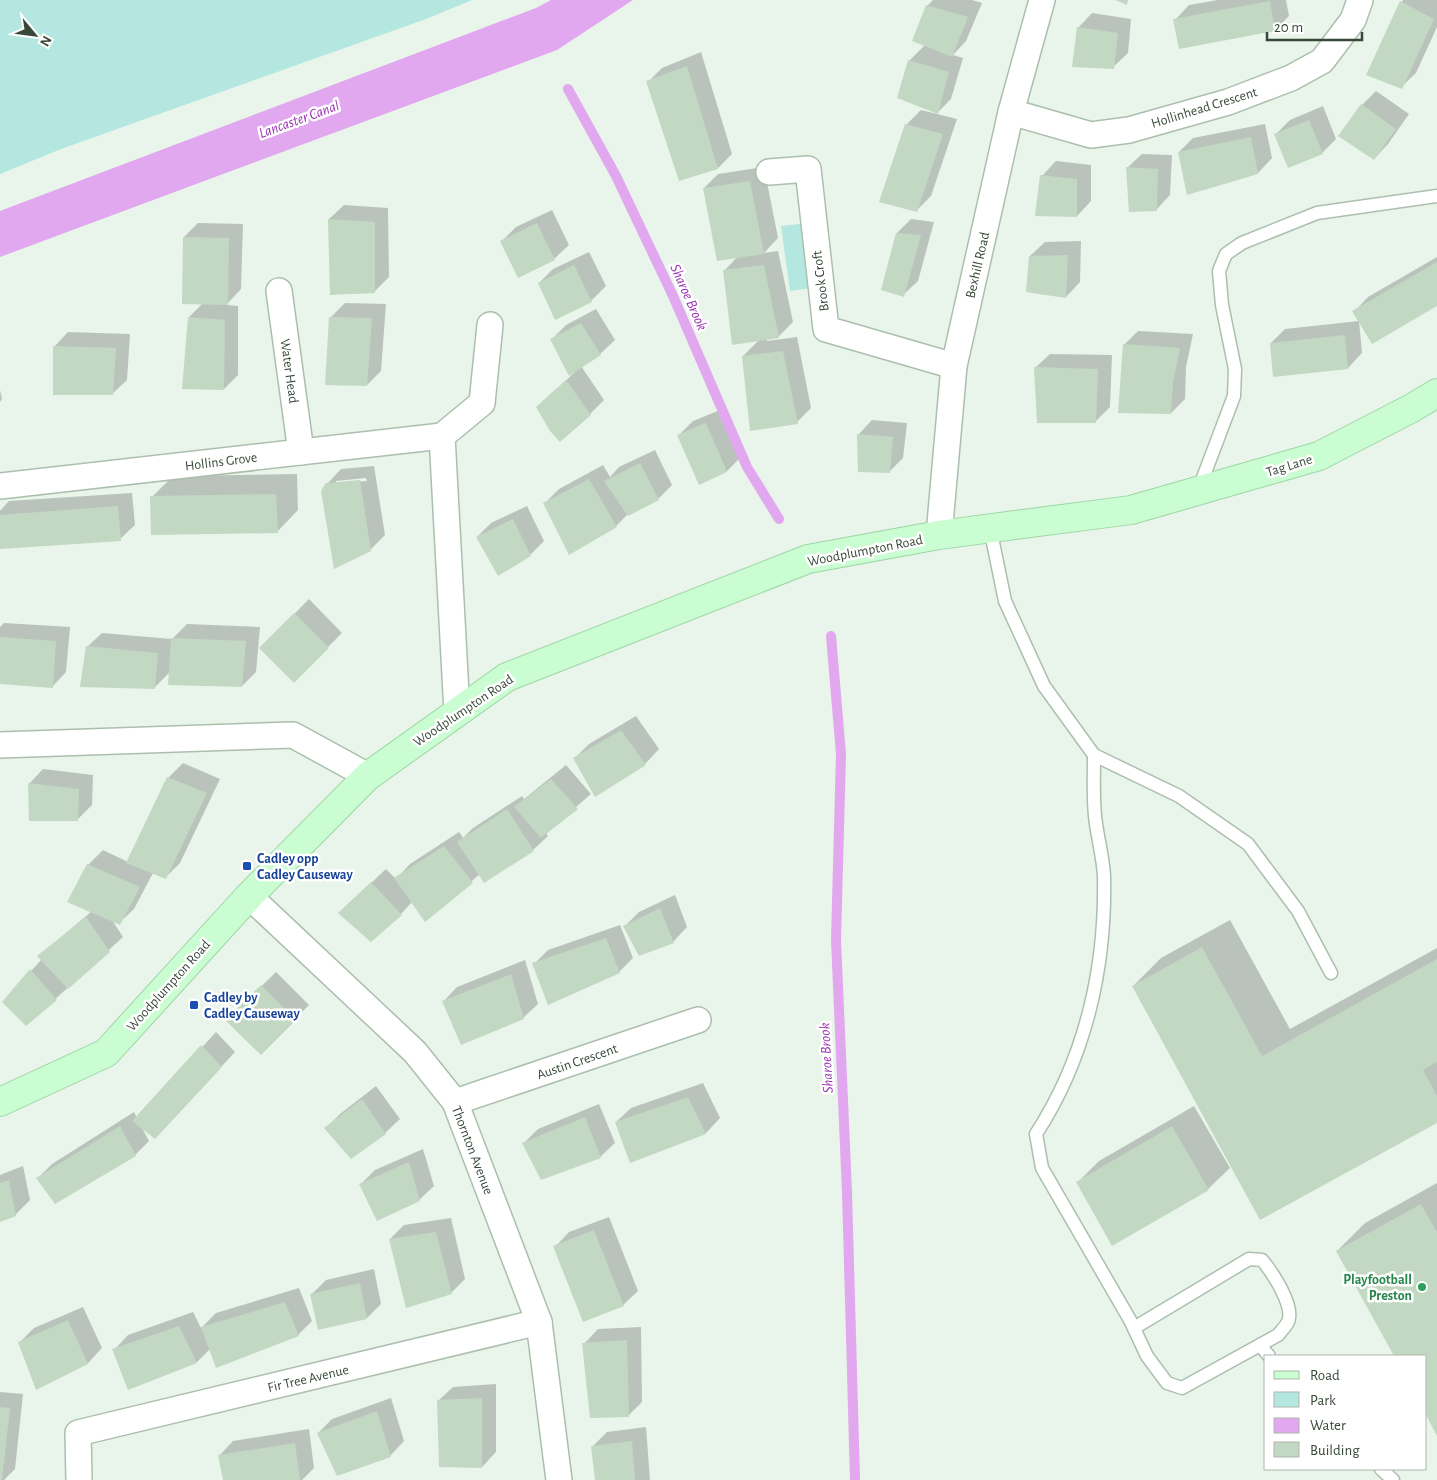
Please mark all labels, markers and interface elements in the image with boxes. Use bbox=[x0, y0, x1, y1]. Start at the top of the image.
north arrow bbox=[10, 10, 60, 60]
scale bar bbox=[1267, 10, 1362, 42]
text: 20 m bbox=[1274, 20, 1303, 35]
text: N bbox=[37, 33, 54, 48]
street label: Hollinhead Crescent bbox=[1150, 85, 1260, 131]
water label: Lancaster Canal bbox=[257, 98, 342, 141]
street label: Bexhill Road bbox=[964, 231, 992, 300]
street label: Brook Croft bbox=[810, 249, 832, 312]
water label: Sharoe Brook bbox=[667, 262, 710, 333]
street label: Water Head bbox=[278, 338, 300, 404]
street label: Hollins Grove bbox=[184, 451, 258, 473]
street label: Tag Lane bbox=[1265, 452, 1314, 480]
street label: Woodplumpton Road bbox=[806, 533, 924, 569]
street label: Woodplumpton Road bbox=[411, 672, 516, 749]
place label: Cadley opp Cadley Causeway bbox=[257, 852, 353, 882]
marker: Cadley opp Cadley Causeway bbox=[241, 860, 253, 872]
street label: Woodplumpton Road bbox=[124, 937, 213, 1034]
place label: Cadley by Cadley Causeway bbox=[204, 991, 300, 1021]
marker: Cadley by Cadley Causeway bbox=[188, 999, 200, 1011]
water label: Sharoe Brook bbox=[817, 1022, 836, 1094]
street label: Austin Crescent bbox=[535, 1041, 620, 1082]
street label: Thornton Avenue bbox=[449, 1104, 495, 1197]
place label: Playfootball Preston bbox=[1343, 1273, 1412, 1303]
marker: Playfootball Preston bbox=[1416, 1281, 1428, 1293]
legend bbox=[1264, 1355, 1427, 1470]
street label: Fir Tree Avenue bbox=[266, 1363, 350, 1395]
text: Road bbox=[1310, 1368, 1340, 1383]
text: Park bbox=[1310, 1393, 1336, 1408]
text: Water bbox=[1310, 1418, 1346, 1433]
text: Building bbox=[1310, 1443, 1360, 1458]

